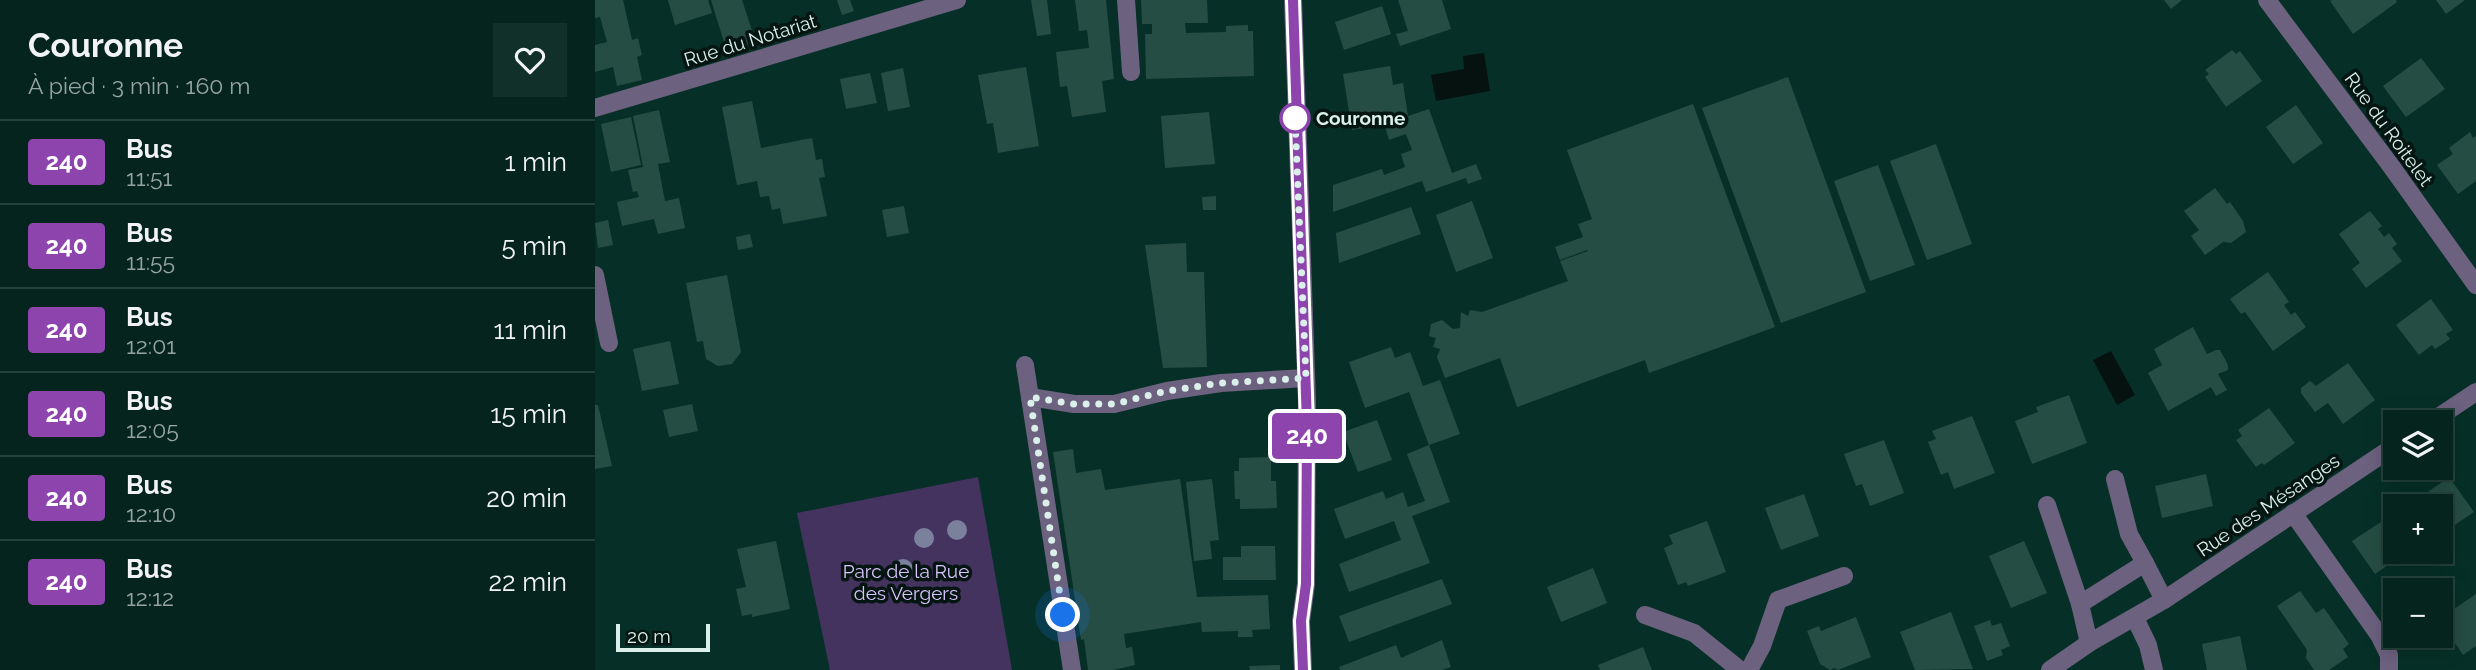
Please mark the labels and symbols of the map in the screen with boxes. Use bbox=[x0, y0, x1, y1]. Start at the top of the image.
street label: Rue du Notariat bbox=[681, 9, 819, 71]
street label: Rue du Roitelet bbox=[2340, 68, 2438, 191]
marker: Couronne bbox=[1280, 103, 1310, 133]
place label: Couronne bbox=[1316, 107, 1405, 129]
line badge: 240 bbox=[1267, 413, 1347, 459]
street label: Rue des Mésanges bbox=[2193, 449, 2343, 561]
park label: Parc de la Rue des Vergers bbox=[843, 560, 969, 604]
your location bbox=[1045, 597, 1080, 632]
scale bar bbox=[616, 621, 711, 653]

